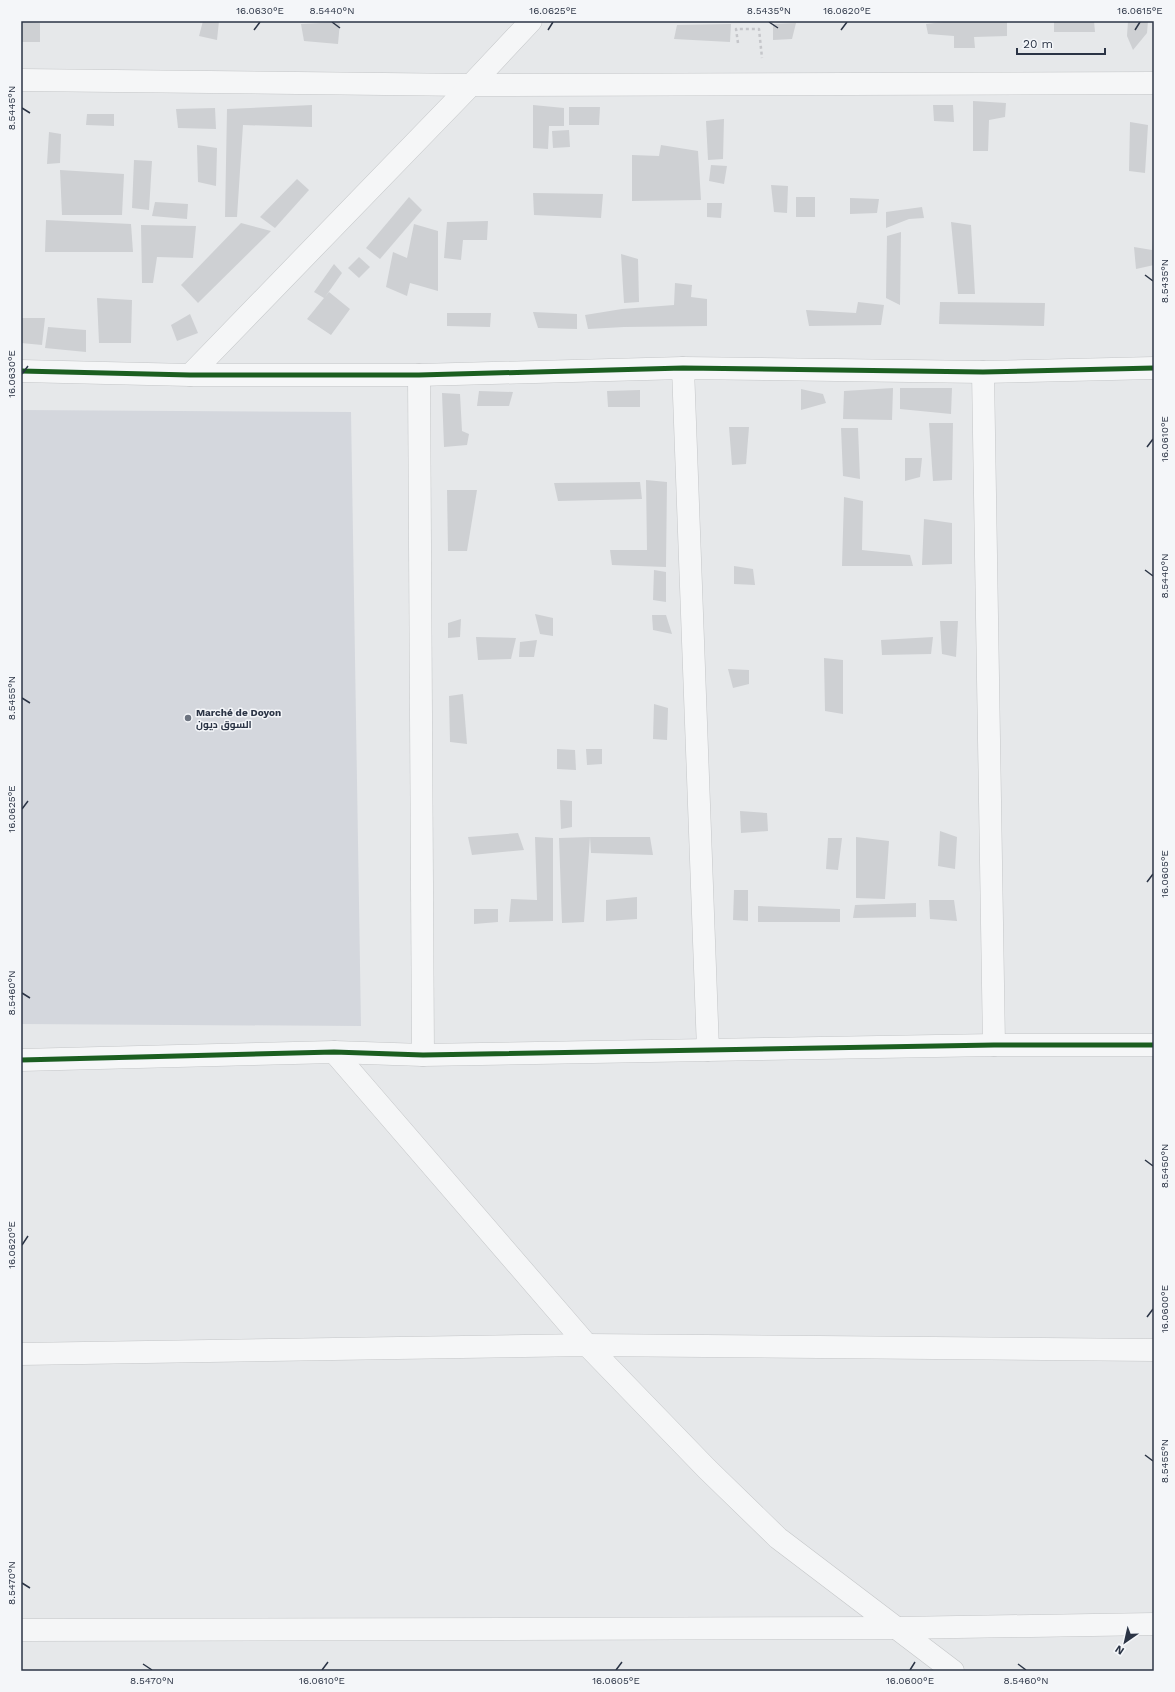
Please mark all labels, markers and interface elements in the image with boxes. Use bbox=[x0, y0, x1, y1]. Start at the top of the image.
text: 16.0630°E bbox=[236, 5, 284, 16]
text: 8.5440°N bbox=[309, 5, 355, 16]
text: 16.0625°E bbox=[529, 5, 577, 16]
text: 8.5435°N bbox=[747, 5, 791, 16]
text: 16.0620°E bbox=[823, 5, 871, 16]
text: 16.0615°E bbox=[1117, 5, 1163, 16]
scale bar bbox=[1017, 30, 1105, 56]
text: 20 m bbox=[1023, 37, 1053, 51]
text: 8.5445°N bbox=[6, 86, 17, 130]
text: 8.5435°N bbox=[1159, 259, 1170, 303]
text: 16.0630°E bbox=[6, 350, 17, 398]
text: 16.0610°E bbox=[1159, 416, 1170, 462]
text: 8.5440°N bbox=[1159, 553, 1170, 599]
text: 8.5455°N bbox=[6, 676, 17, 720]
place label: Marché de Doyon السوق ديون bbox=[196, 707, 281, 731]
marker: Marché de Doyon السوق ديون bbox=[183, 713, 193, 723]
text: 16.0625°E bbox=[6, 785, 17, 833]
text: 16.0605°E bbox=[1159, 850, 1170, 898]
text: 8.5460°N bbox=[6, 971, 17, 1016]
text: 8.5450°N bbox=[1159, 1144, 1170, 1188]
text: 16.0620°E bbox=[6, 1221, 17, 1269]
text: 16.0600°E bbox=[1159, 1285, 1170, 1333]
text: 8.5455°N bbox=[1159, 1439, 1170, 1483]
text: 8.5470°N bbox=[6, 1561, 17, 1605]
north arrow bbox=[1105, 1622, 1145, 1662]
text: N bbox=[1113, 1642, 1127, 1658]
text: 8.5470°N bbox=[130, 1675, 174, 1686]
text: 16.0610°E bbox=[299, 1675, 345, 1686]
text: 16.0605°E bbox=[592, 1675, 640, 1686]
text: 16.0600°E bbox=[886, 1675, 934, 1686]
text: 8.5460°N bbox=[1004, 1675, 1049, 1686]

